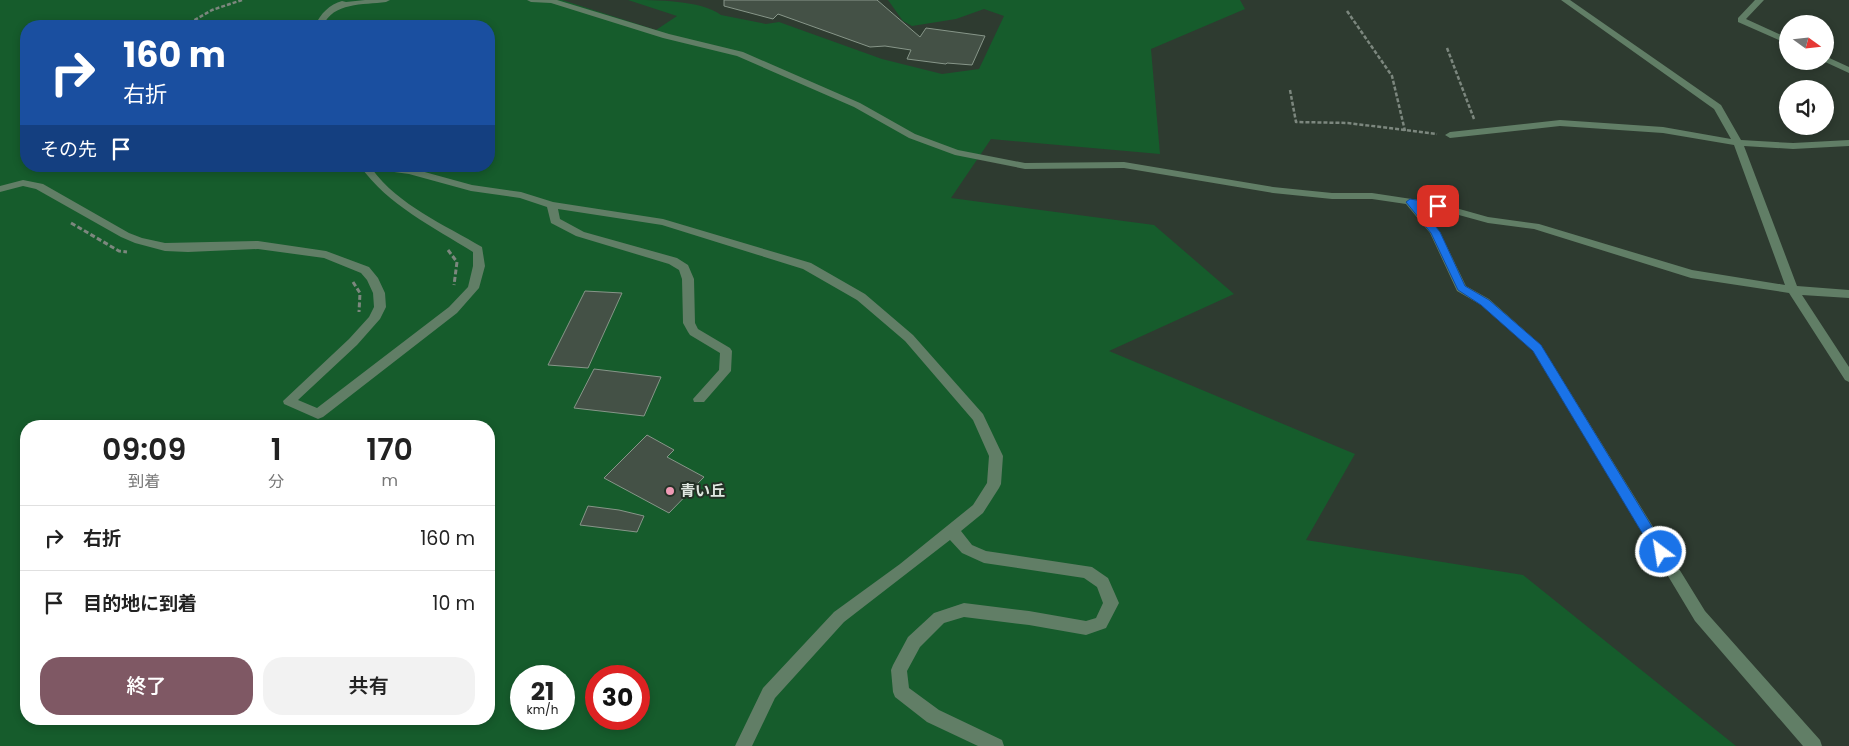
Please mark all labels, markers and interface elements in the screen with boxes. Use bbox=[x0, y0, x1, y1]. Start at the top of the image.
north arrow bbox=[1779, 15, 1834, 70]
map controls bbox=[1779, 15, 1834, 135]
text: 160 m bbox=[123, 30, 226, 79]
icon: right bbox=[40, 40, 105, 105]
text: 右折 bbox=[123, 79, 167, 110]
button: sound bbox=[1779, 80, 1834, 135]
icon: arrive bbox=[107, 135, 135, 163]
text: その先 bbox=[40, 136, 97, 163]
pin bbox=[1417, 185, 1459, 227]
icon: arrive bbox=[1424, 192, 1452, 220]
text: 09:09 bbox=[102, 428, 186, 471]
text: 1 bbox=[271, 428, 282, 471]
text: 170 bbox=[366, 428, 413, 471]
text: m bbox=[381, 469, 398, 492]
text: 到着 bbox=[128, 470, 160, 493]
text: 分 bbox=[268, 470, 284, 493]
place label: 青い丘 bbox=[680, 480, 725, 501]
marker: 青い丘 bbox=[664, 485, 676, 497]
icon: right bbox=[40, 524, 68, 552]
text: 右折 bbox=[83, 525, 121, 552]
text: 160 m bbox=[420, 525, 475, 552]
position arrow bbox=[1634, 525, 1686, 577]
icon: arrive bbox=[40, 589, 68, 617]
text: 目的地に到着 bbox=[83, 590, 197, 617]
text: 10 m bbox=[432, 590, 475, 617]
button: 終了 bbox=[40, 657, 253, 715]
button: 共有 bbox=[263, 657, 475, 715]
speed limit sign: 30 bbox=[585, 665, 650, 730]
text: 21 bbox=[531, 674, 554, 709]
text: km/h bbox=[527, 701, 558, 718]

